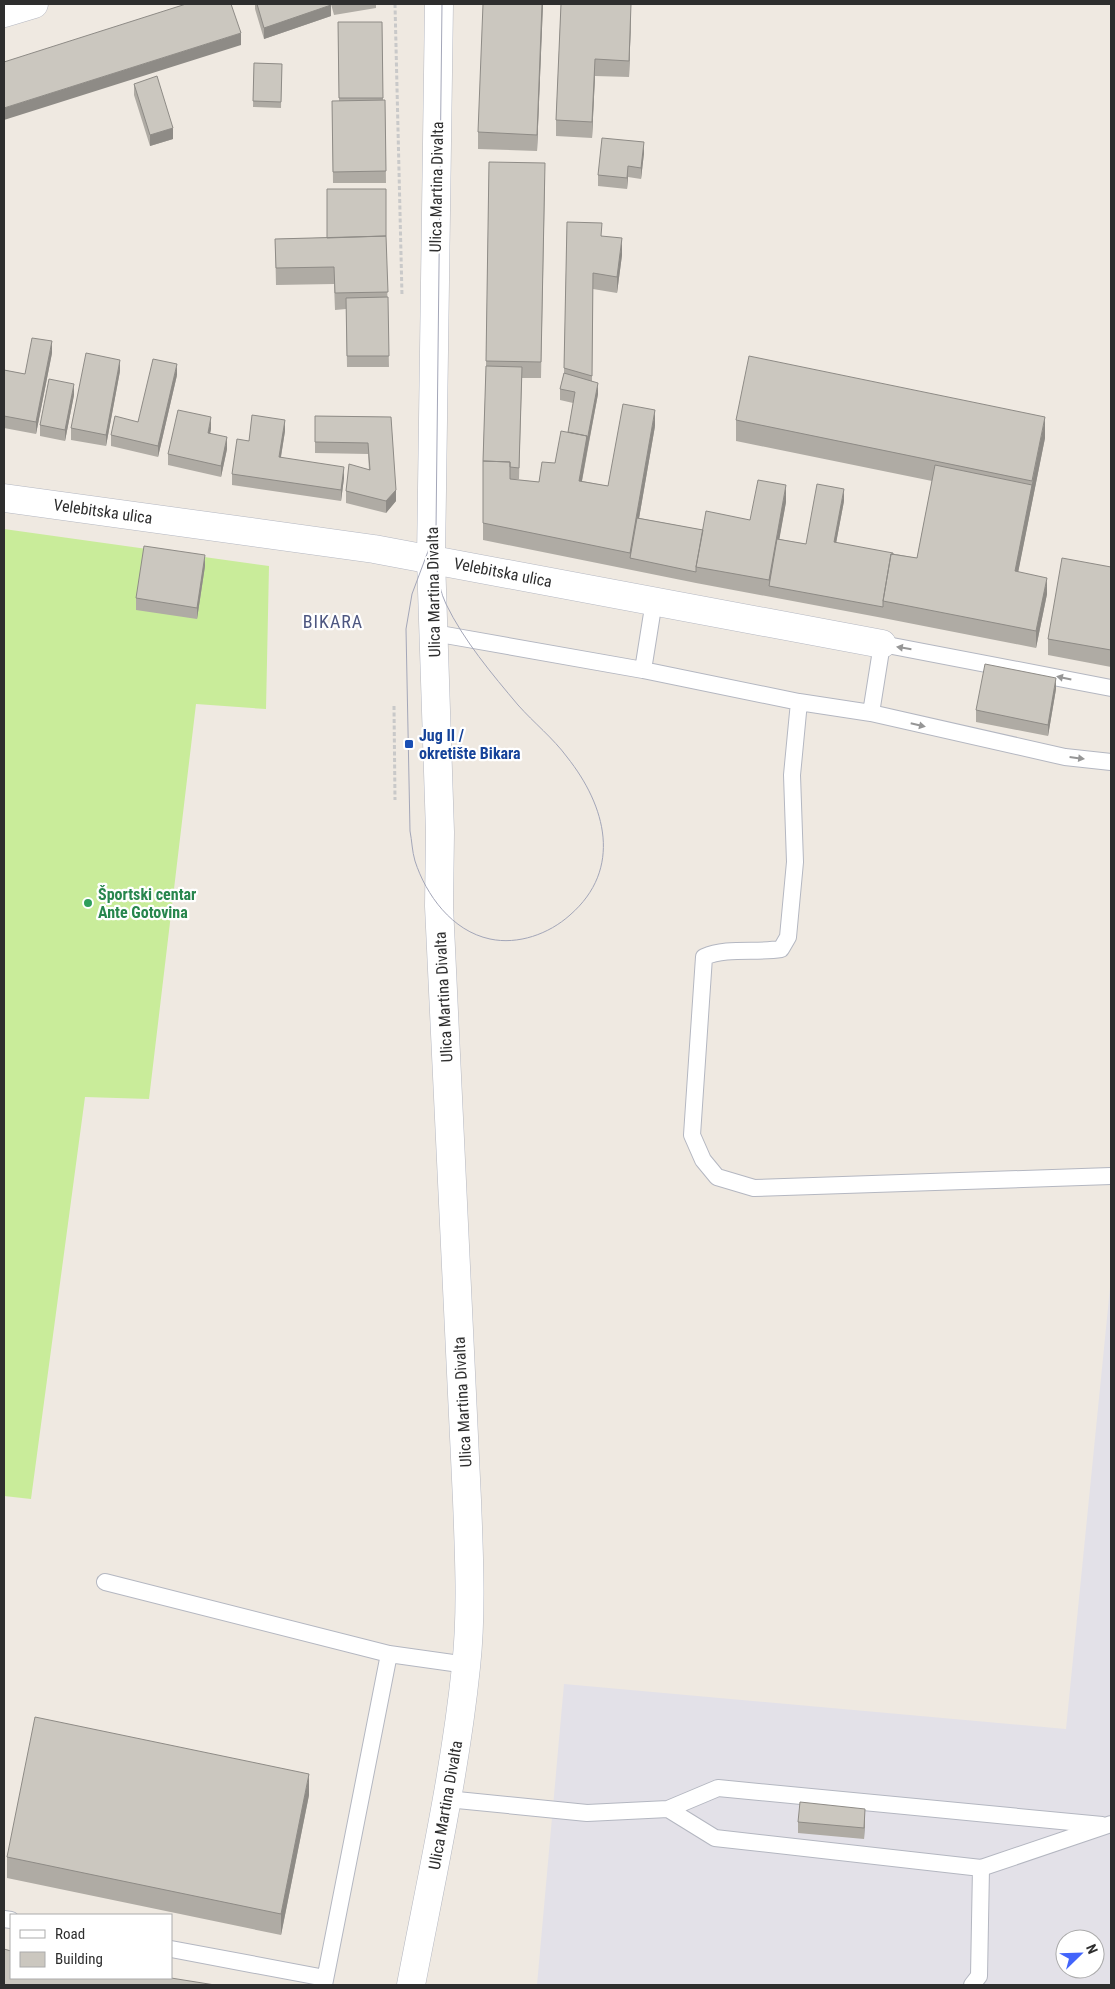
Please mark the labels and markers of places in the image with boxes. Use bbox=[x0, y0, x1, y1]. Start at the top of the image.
place label: Jug II / okretište Bikara bbox=[419, 726, 521, 763]
marker: Jug II / okretište Bikara bbox=[403, 738, 415, 750]
place label: Športski centar Ante Gotovina bbox=[98, 885, 196, 922]
marker: Športski centar Ante Gotovina bbox=[82, 897, 94, 909]

